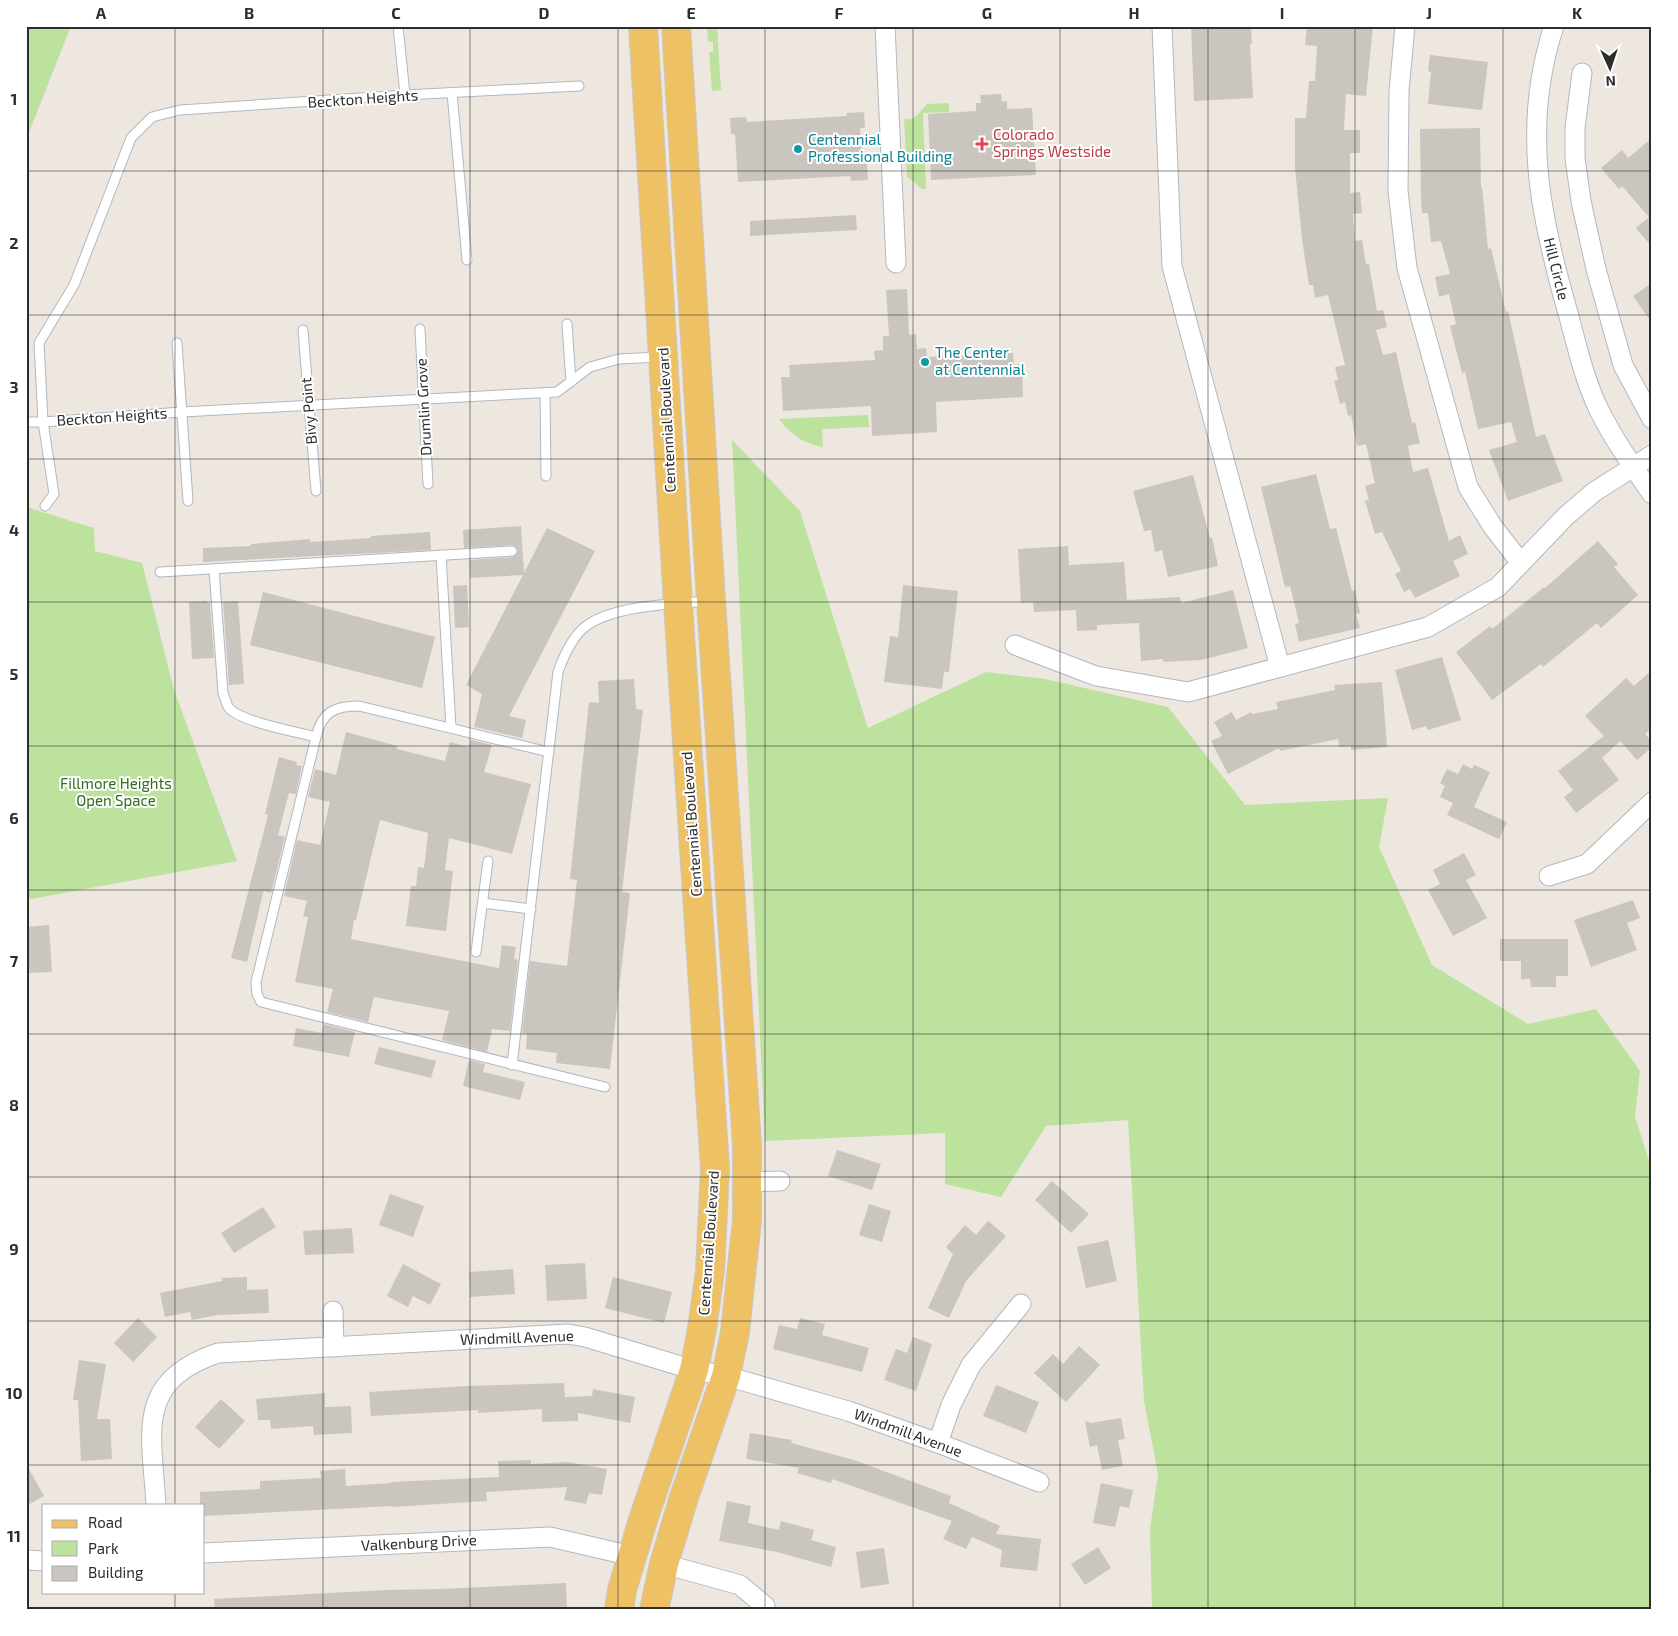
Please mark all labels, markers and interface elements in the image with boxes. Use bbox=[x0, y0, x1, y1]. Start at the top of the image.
text: A bbox=[96, 3, 107, 22]
text: B bbox=[244, 3, 254, 22]
text: C bbox=[391, 3, 401, 22]
text: D bbox=[539, 3, 550, 22]
text: E bbox=[686, 3, 696, 22]
text: F bbox=[835, 3, 844, 22]
text: G bbox=[982, 3, 992, 22]
text: H bbox=[1128, 3, 1140, 22]
text: I bbox=[1280, 3, 1284, 22]
text: J bbox=[1426, 3, 1432, 22]
text: K bbox=[1572, 3, 1583, 22]
north arrow bbox=[1586, 42, 1636, 92]
text: N bbox=[1605, 73, 1616, 90]
street label: Beckton Heights bbox=[307, 85, 419, 111]
text: 1 bbox=[11, 89, 17, 108]
place label: Colorado Springs Westside bbox=[993, 125, 1111, 160]
place label: Centennial Professional Building bbox=[808, 130, 953, 165]
marker: Colorado Springs Westside bbox=[975, 137, 989, 151]
marker: Centennial Professional Building bbox=[792, 143, 804, 155]
text: 2 bbox=[9, 233, 19, 252]
street label: Hill Circle bbox=[1541, 236, 1573, 302]
place label: The Center at Centennial bbox=[935, 343, 1026, 378]
street label: Centennial Boulevard bbox=[653, 347, 679, 493]
marker: The Center at Centennial bbox=[919, 356, 931, 368]
street label: Drumlin Grove bbox=[411, 358, 435, 456]
street label: Bivy Point bbox=[296, 376, 320, 445]
text: 3 bbox=[9, 377, 19, 396]
street label: Beckton Heights bbox=[56, 403, 168, 429]
text: 4 bbox=[9, 520, 19, 539]
text: 5 bbox=[10, 664, 19, 683]
street label: Centennial Boulevard bbox=[677, 751, 705, 897]
park label: Fillmore Heights Open Space bbox=[60, 774, 172, 809]
text: 6 bbox=[9, 808, 19, 827]
text: 7 bbox=[10, 951, 19, 970]
text: 8 bbox=[9, 1095, 19, 1114]
street label: Centennial Boulevard bbox=[694, 1170, 722, 1316]
text: 9 bbox=[9, 1239, 19, 1258]
street label: Windmill Avenue bbox=[460, 1326, 574, 1348]
text: 10 bbox=[5, 1383, 23, 1402]
street label: Windmill Avenue bbox=[852, 1404, 965, 1460]
legend bbox=[42, 1504, 205, 1594]
text: Road bbox=[88, 1513, 123, 1531]
text: 11 bbox=[7, 1526, 21, 1545]
street label: Valkenburg Drive bbox=[361, 1530, 477, 1554]
text: Park bbox=[88, 1539, 119, 1557]
text: Building bbox=[88, 1563, 144, 1581]

